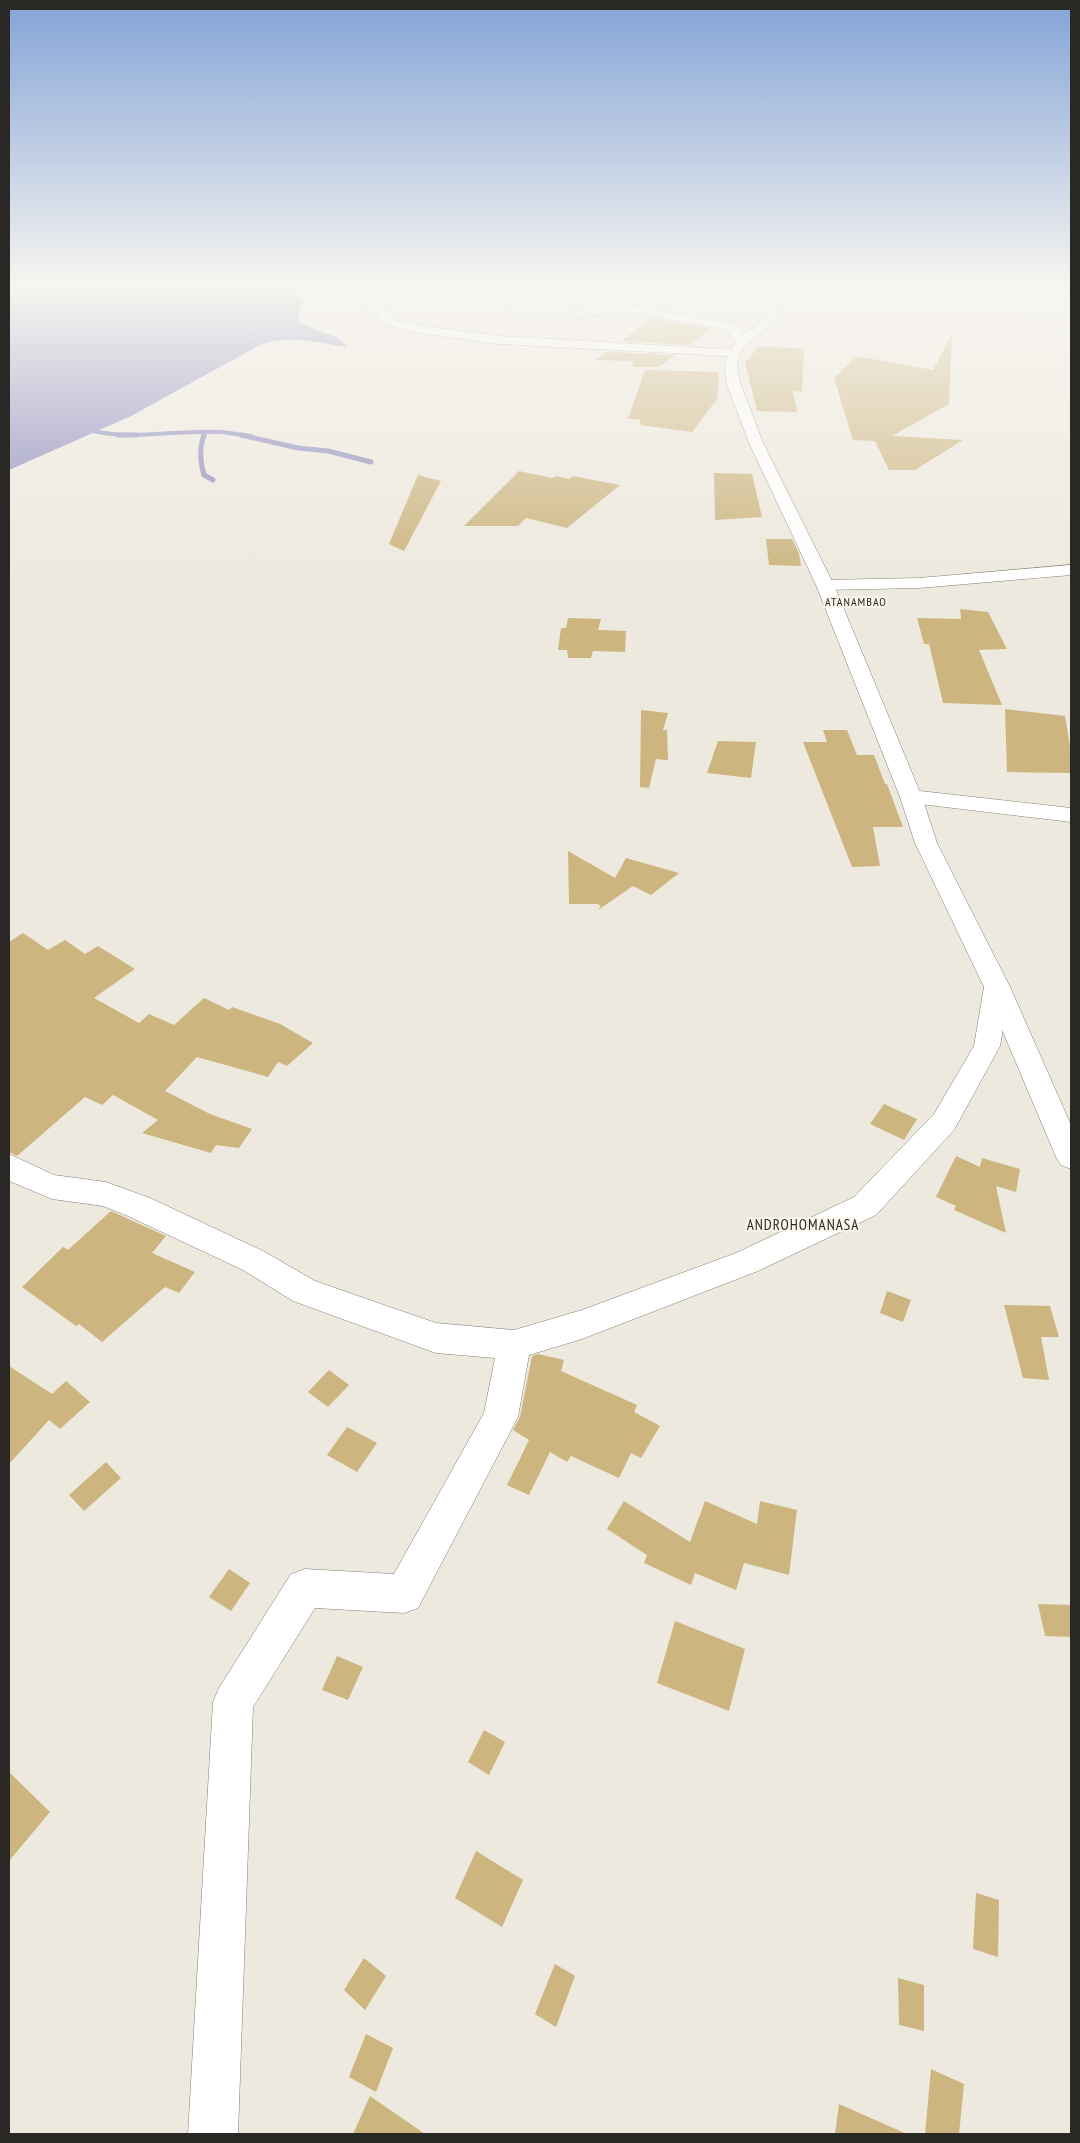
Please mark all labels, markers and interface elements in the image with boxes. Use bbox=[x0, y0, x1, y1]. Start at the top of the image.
district label: ATANAMBAO bbox=[825, 594, 887, 609]
district label: ANDROHOMANASA bbox=[747, 1215, 859, 1234]

